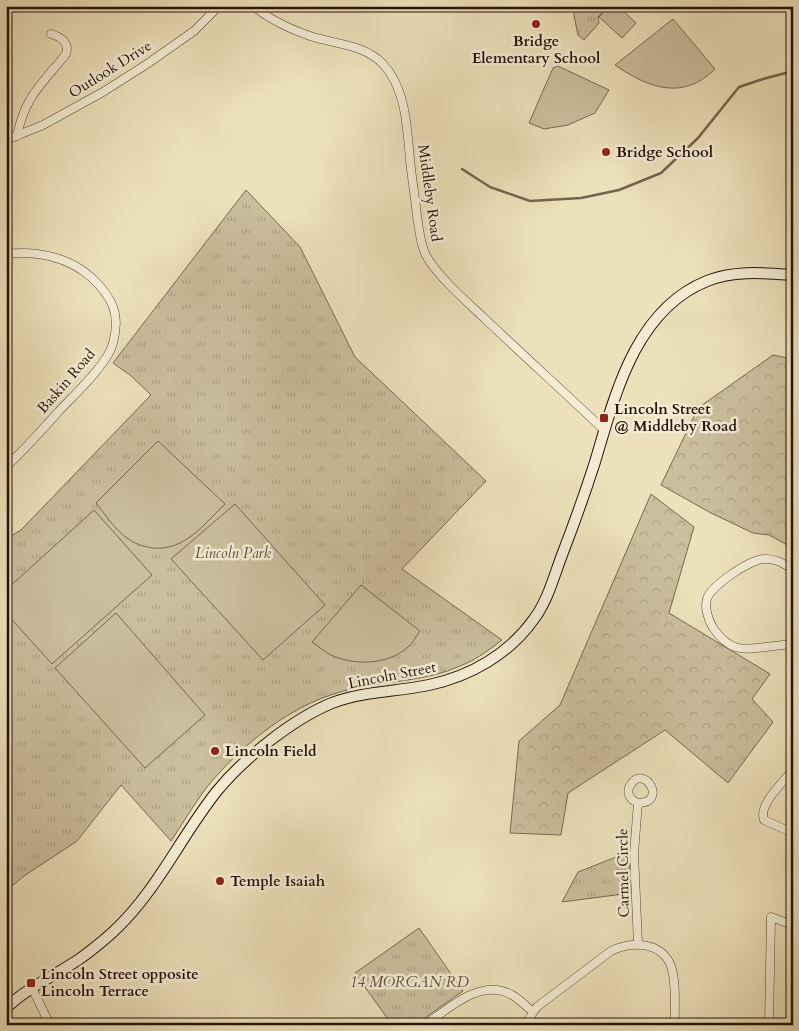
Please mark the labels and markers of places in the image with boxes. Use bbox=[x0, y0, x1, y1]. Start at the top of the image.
marker: Bridge Elementary School bbox=[530, 18, 542, 30]
place label: Bridge Elementary School bbox=[472, 31, 601, 68]
place label: Bridge School bbox=[616, 142, 714, 162]
marker: Bridge School bbox=[600, 146, 612, 158]
place label: Lincoln Street @ Middleby Road bbox=[614, 399, 737, 436]
marker: Lincoln Street @ Middleby Road bbox=[598, 412, 610, 424]
place label: Lincoln Field bbox=[225, 741, 317, 761]
marker: Lincoln Field bbox=[209, 745, 221, 757]
place label: Temple Isaiah bbox=[230, 871, 326, 891]
marker: Temple Isaiah bbox=[214, 875, 226, 887]
place label: Lincoln Street opposite Lincoln Terrace bbox=[41, 964, 199, 1001]
marker: Lincoln Street opposite Lincoln Terrace bbox=[25, 977, 37, 989]

